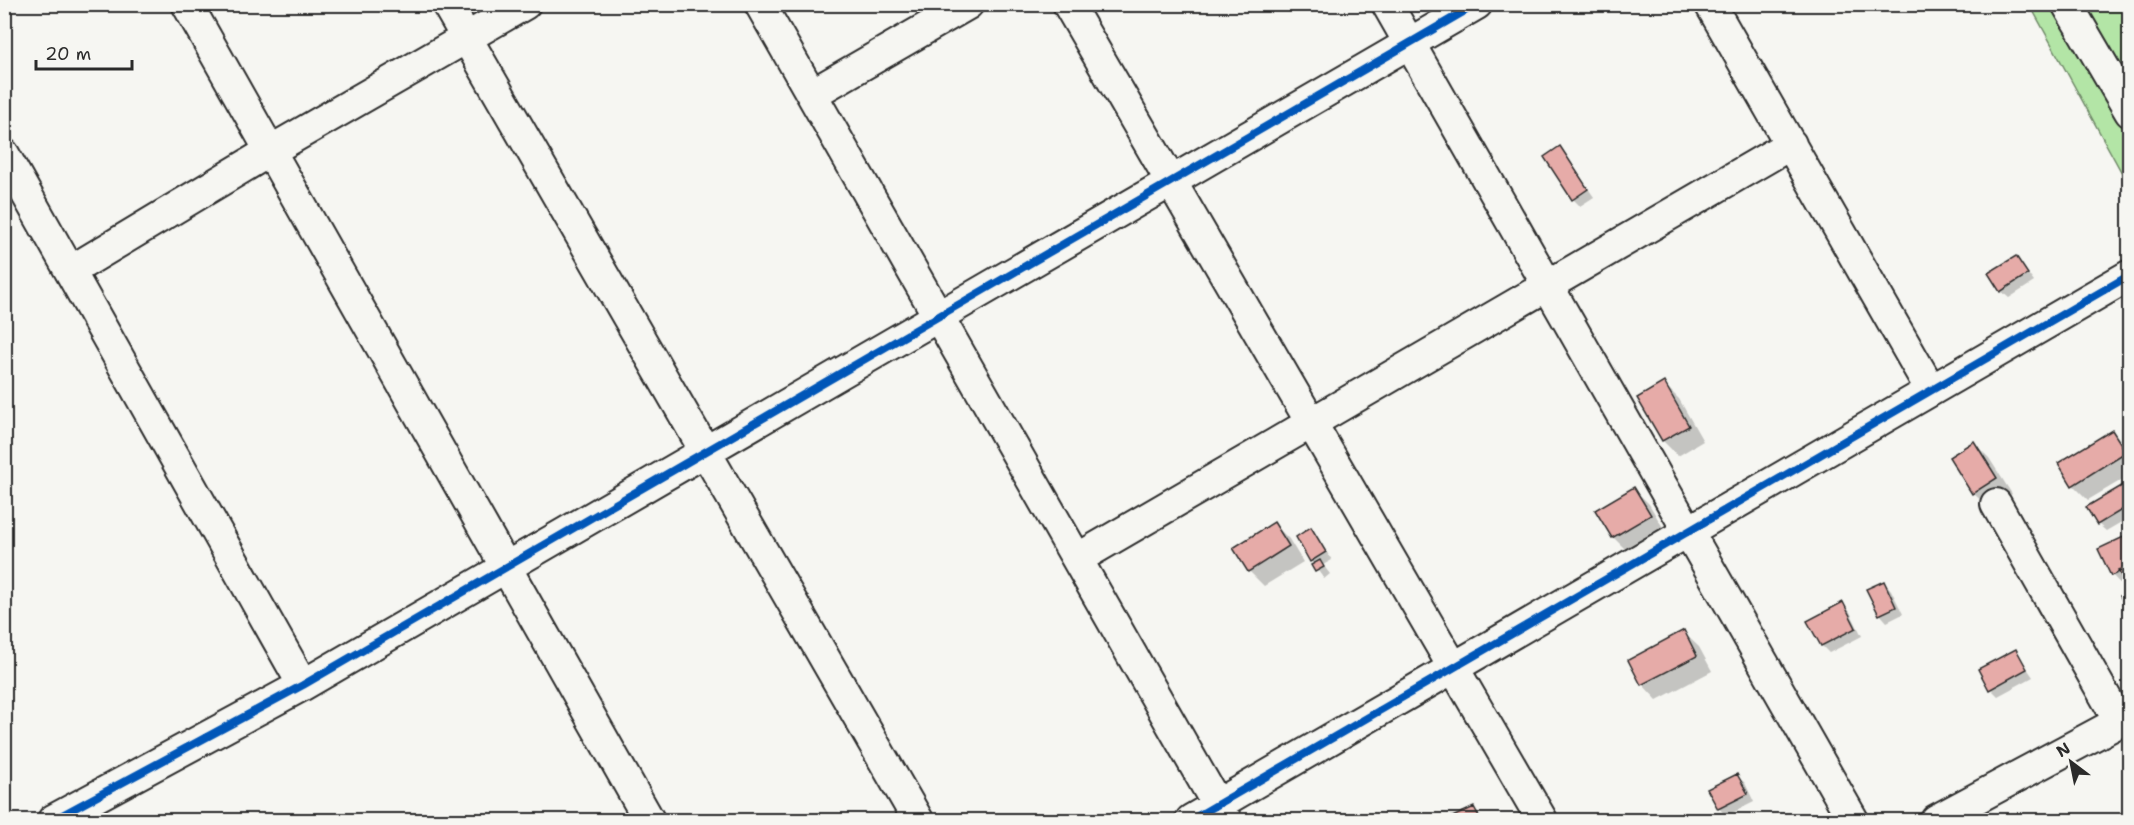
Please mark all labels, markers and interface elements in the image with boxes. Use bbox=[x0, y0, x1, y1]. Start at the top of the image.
scale bar bbox=[36, 33, 132, 71]
text: 20 m bbox=[45, 42, 91, 66]
north arrow bbox=[2041, 732, 2101, 792]
text: N bbox=[2052, 737, 2074, 762]

